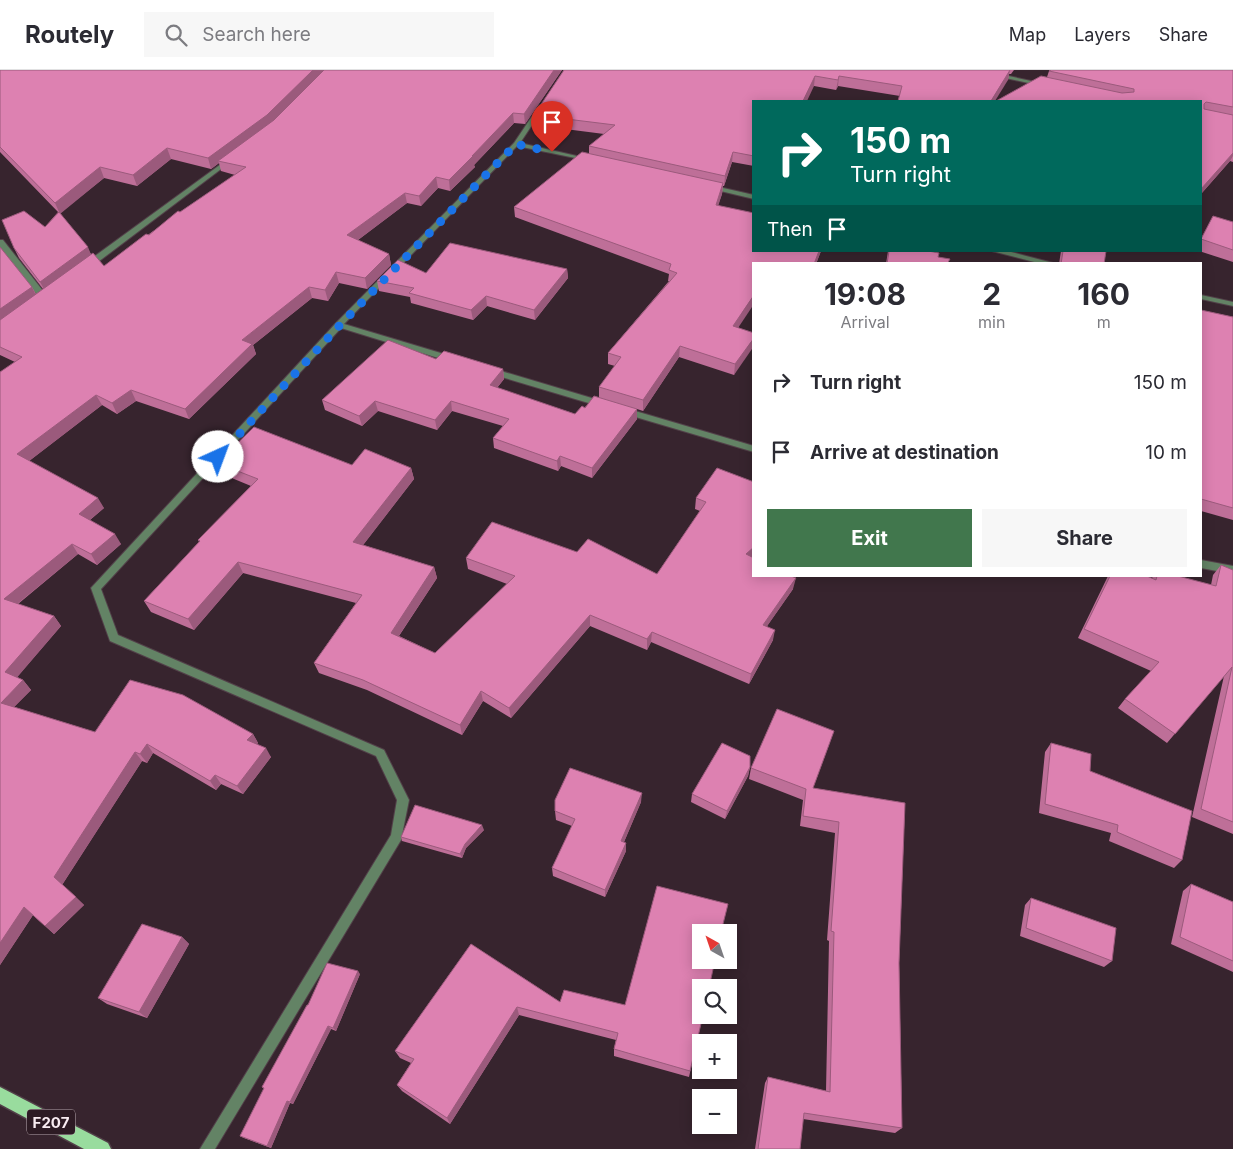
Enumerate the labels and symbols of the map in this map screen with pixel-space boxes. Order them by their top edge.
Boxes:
pin [531,101,573,152]
position arrow [191,430,243,482]
north arrow [692,924,738,969]
road number: F207 [27,1110,75,1134]

